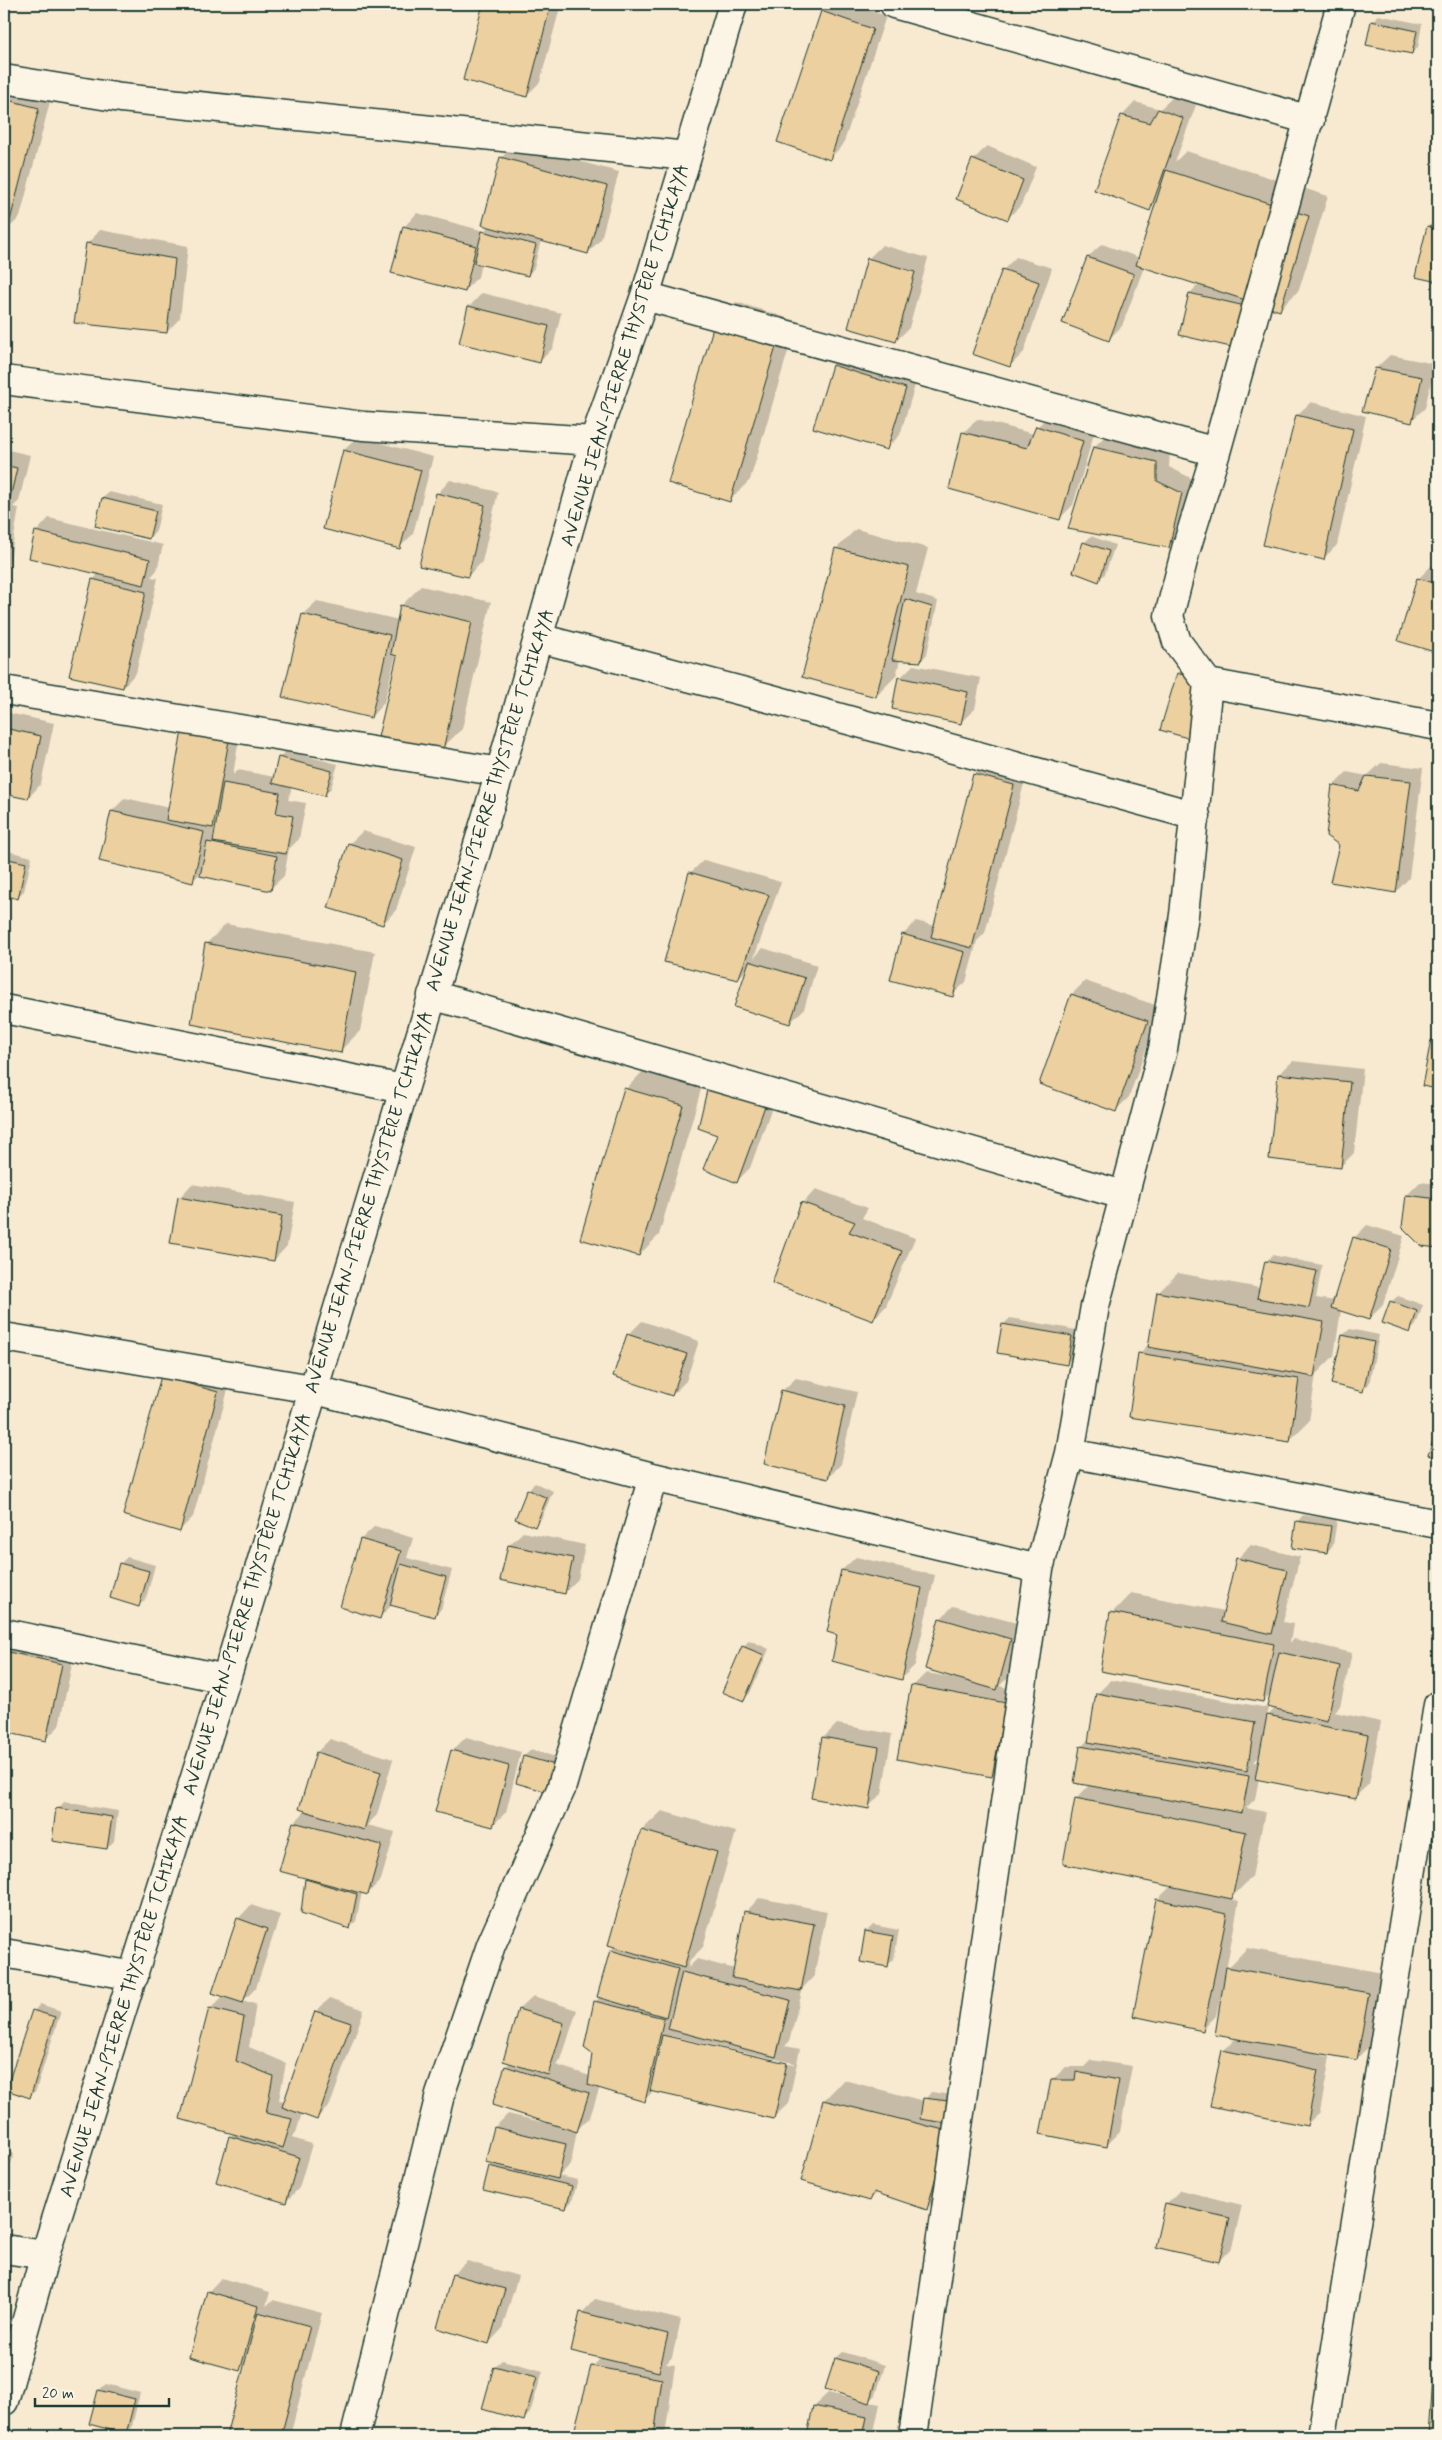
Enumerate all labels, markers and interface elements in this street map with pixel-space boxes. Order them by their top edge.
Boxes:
street label: AVENUE JEAN-PIERRE THYSTÈRE TCHIKAYA [555,161,695,549]
street label: AVENUE JEAN-PIERRE THYSTÈRE TCHIKAYA [420,606,560,994]
street label: AVENUE JEAN-PIERRE THYSTÈRE TCHIKAYA [299,1008,439,1396]
street label: AVENUE JEAN-PIERRE THYSTÈRE TCHIKAYA [177,1410,317,1798]
street label: AVENUE JEAN-PIERRE THYSTÈRE TCHIKAYA [54,1812,194,2200]
scale bar [35,2375,169,2407]
text: 20 m [42,2384,74,2404]

